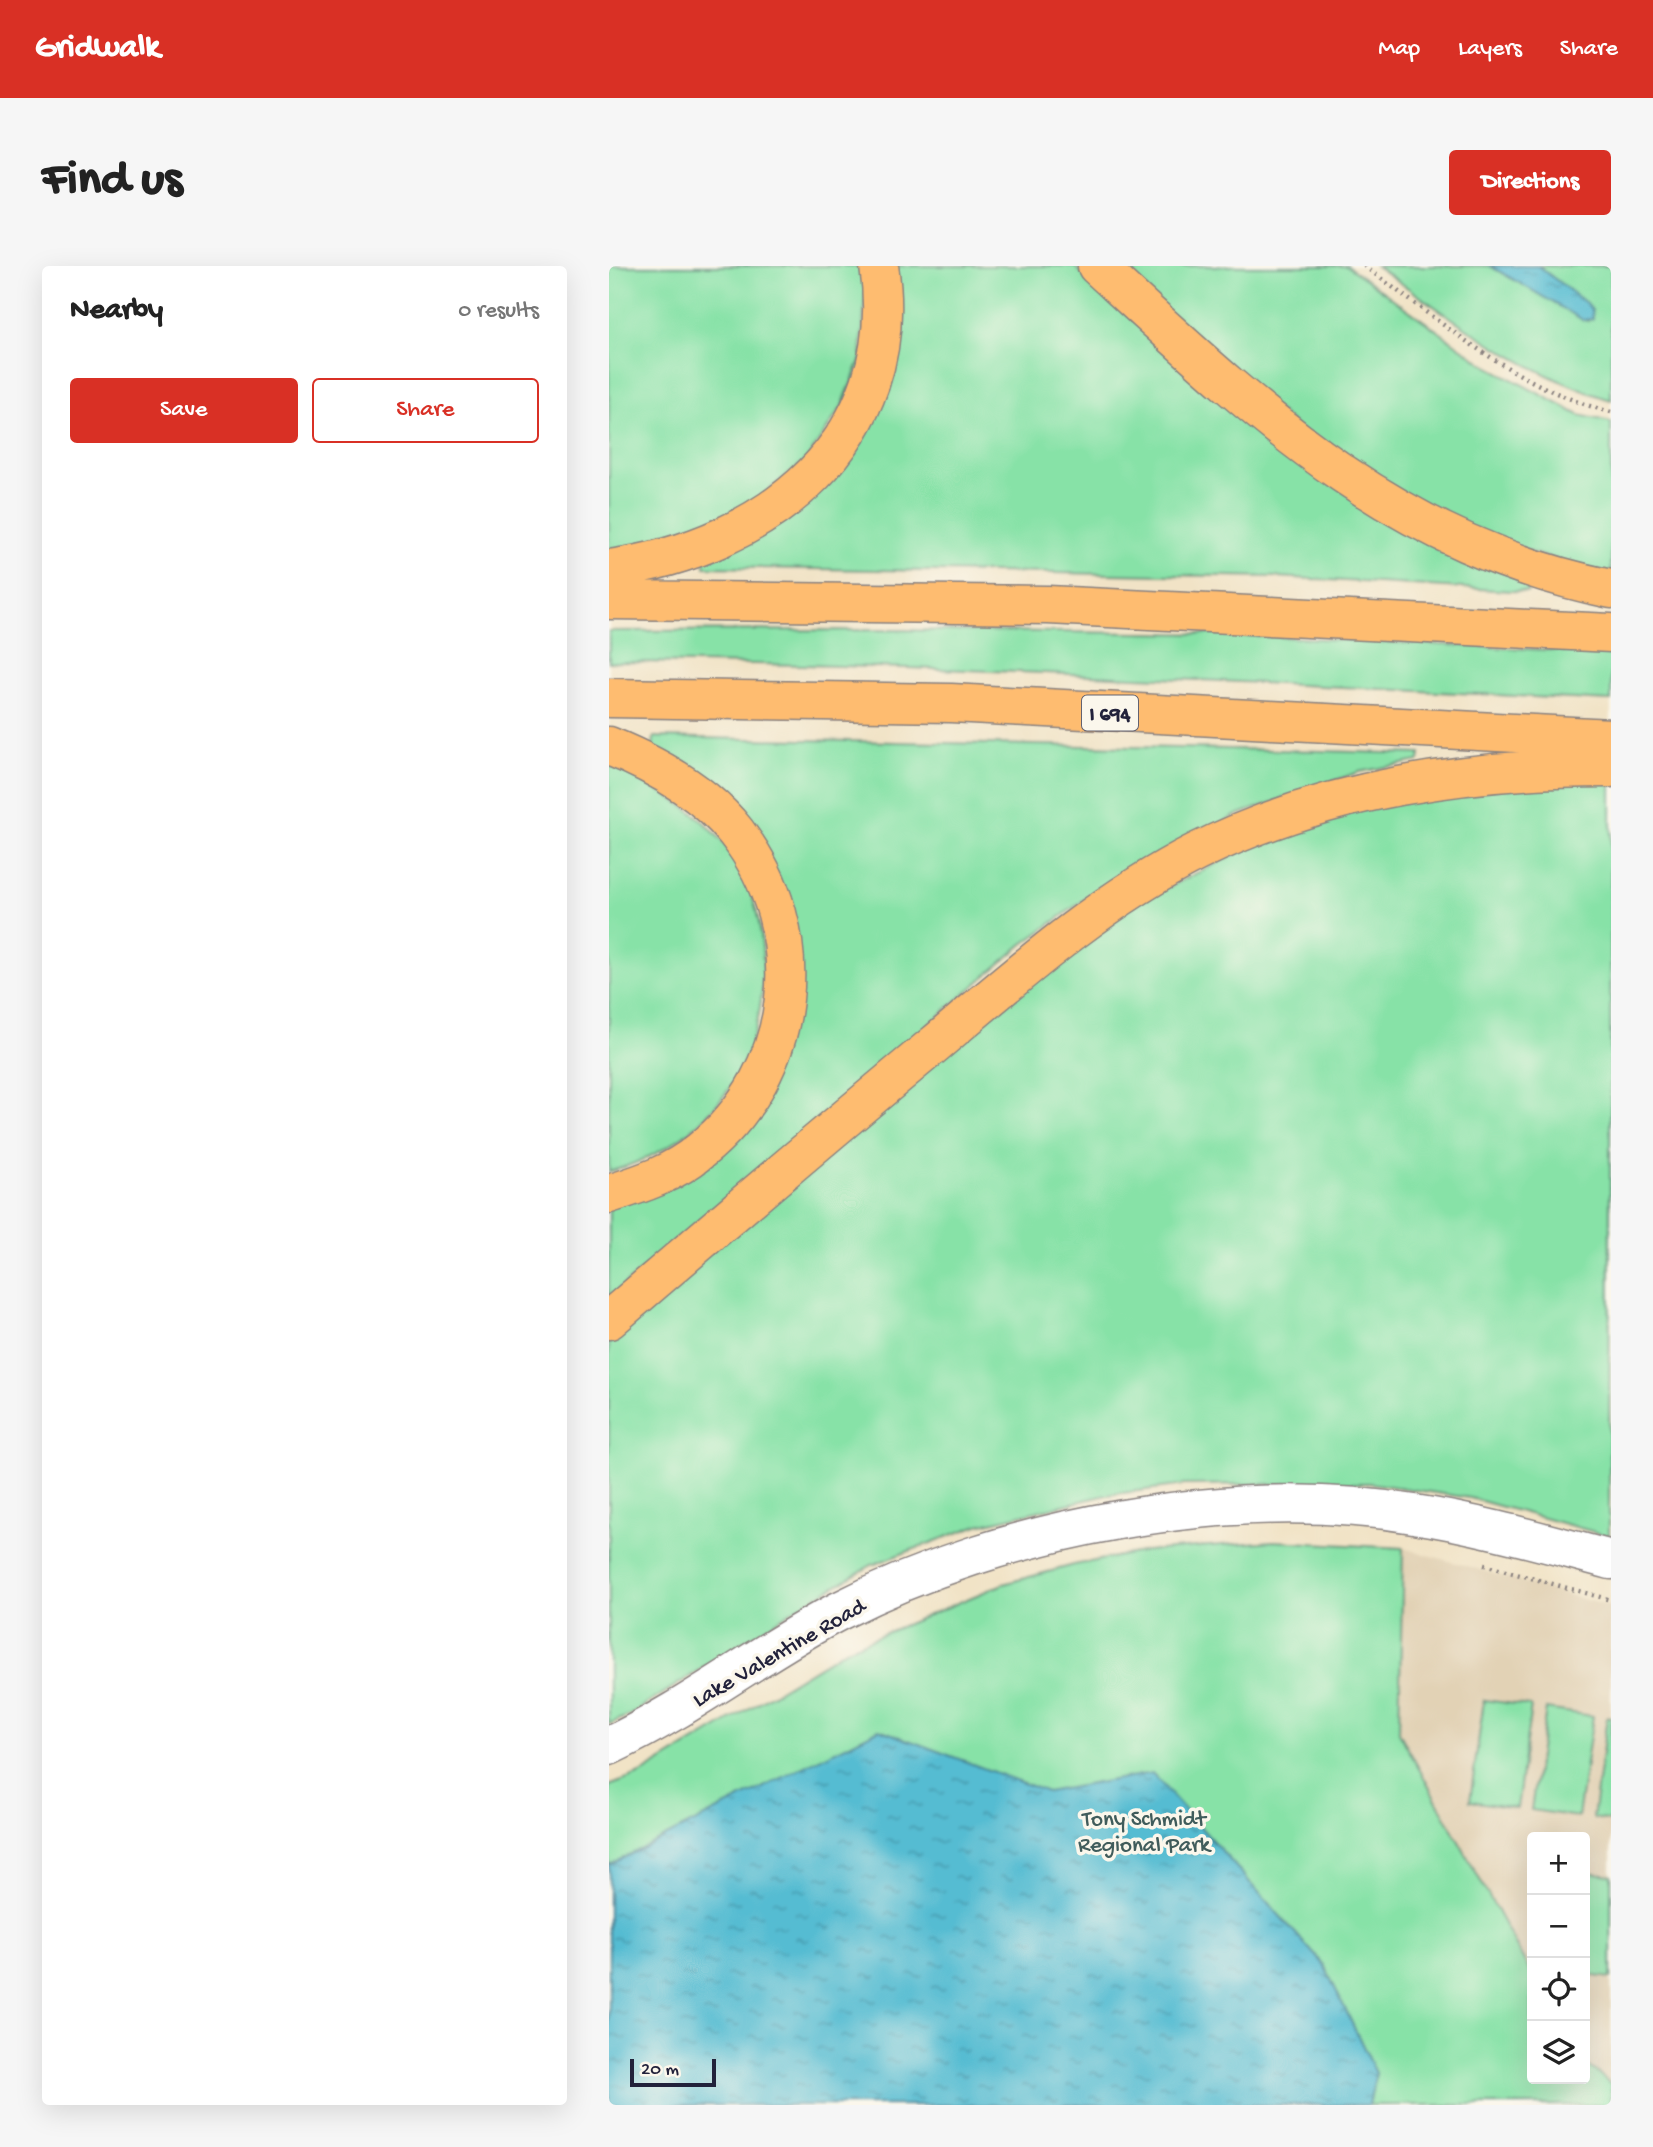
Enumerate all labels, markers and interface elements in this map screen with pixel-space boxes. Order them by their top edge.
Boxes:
text: Gridwalk [35,30,160,68]
text: Map [1378,35,1420,64]
text: Layers [1458,35,1522,64]
text: Share [1560,35,1618,64]
button: Directions [1449,150,1611,215]
text: Find us [42,153,182,211]
text: Nearby [70,294,163,329]
text: 0 results [458,298,539,325]
button: Save [70,378,298,443]
button: Share [312,378,539,443]
road number: I 694 [1082,696,1138,730]
street label: Lake Valentine Road [689,1593,872,1714]
park label: Tony Schmidt Regional Park [1078,1807,1213,1860]
map controls [1527,1832,1590,2084]
button: + [1527,1832,1590,1895]
button: − [1527,1895,1590,1958]
button: locate [1527,1958,1590,2021]
button: layers [1527,2021,1590,2084]
scale bar [630,2056,716,2088]
text: 20 m [641,2059,679,2082]

